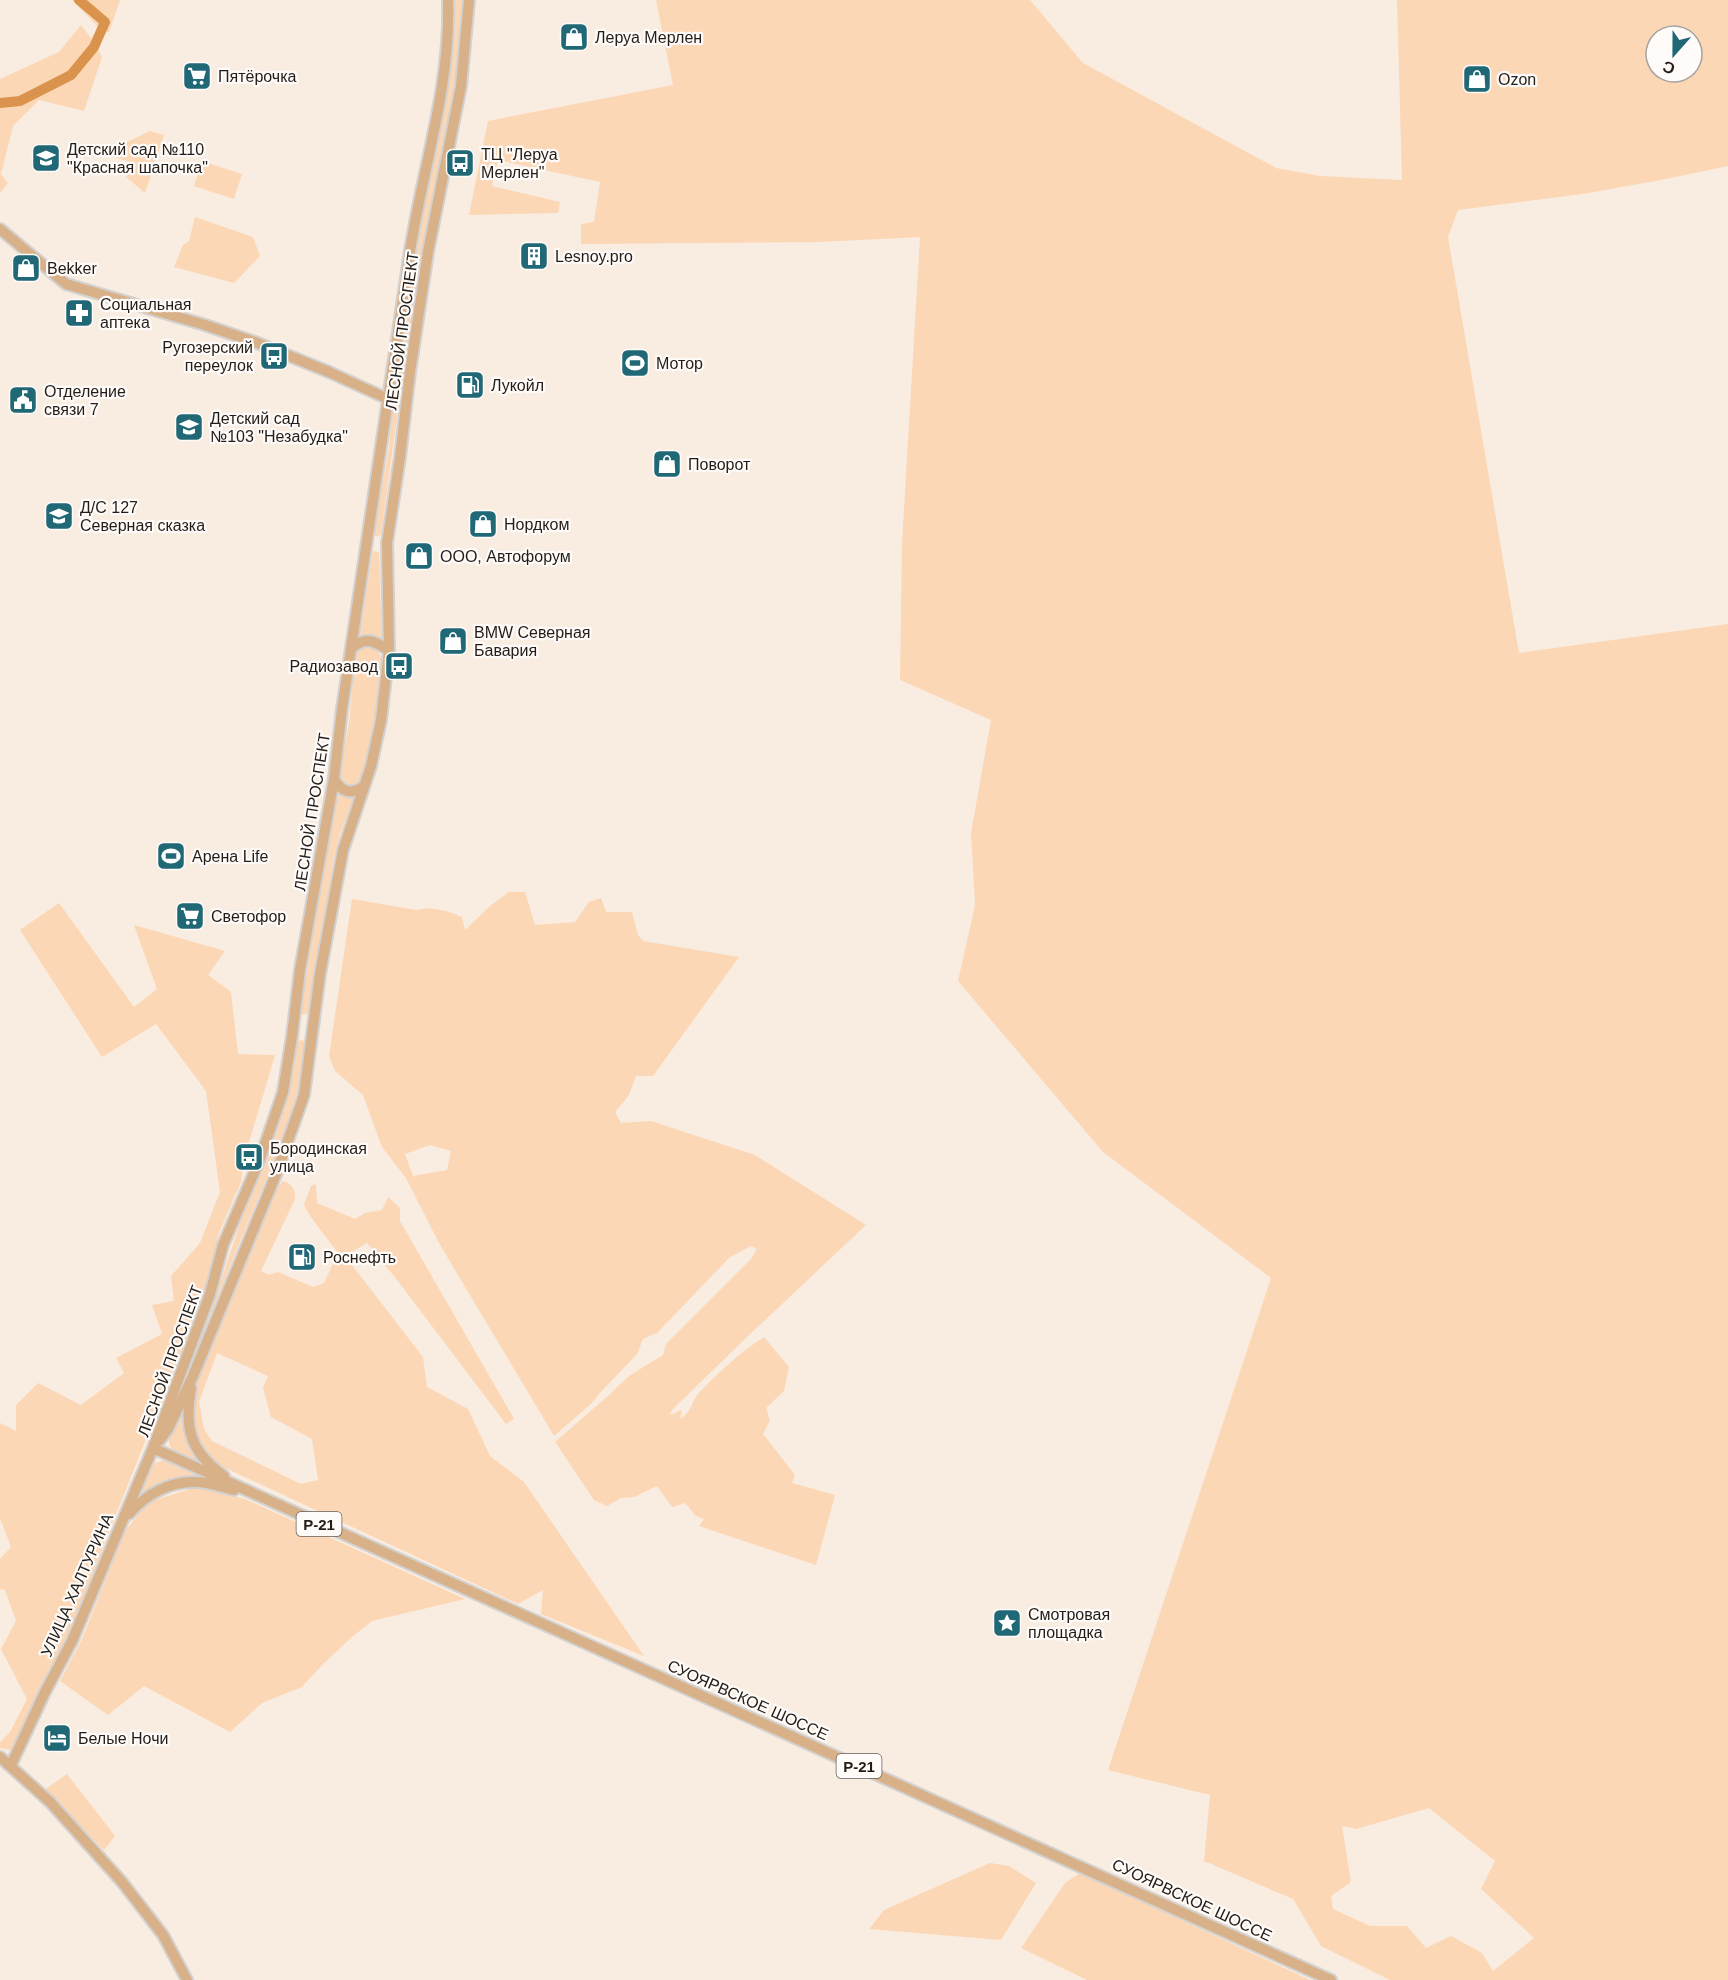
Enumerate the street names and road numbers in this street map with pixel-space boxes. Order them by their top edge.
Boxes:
street label: ЛЕСНОЙ ПРОСПЕКТ [381,250,422,411]
street label: ЛЕСНОЙ ПРОСПЕКТ [290,731,333,892]
street label: ЛЕСНОЙ ПРОСПЕКТ [134,1282,205,1439]
street label: УЛИЦА ХАЛТУРИНА [38,1510,116,1659]
road number: Р-21 [296,1512,342,1536]
street label: СУОЯРВСКОЕ ШОССЕ [665,1657,831,1743]
road number: Р-21 [836,1754,882,1778]
street label: СУОЯРВСКОЕ ШОССЕ [1109,1855,1275,1945]

